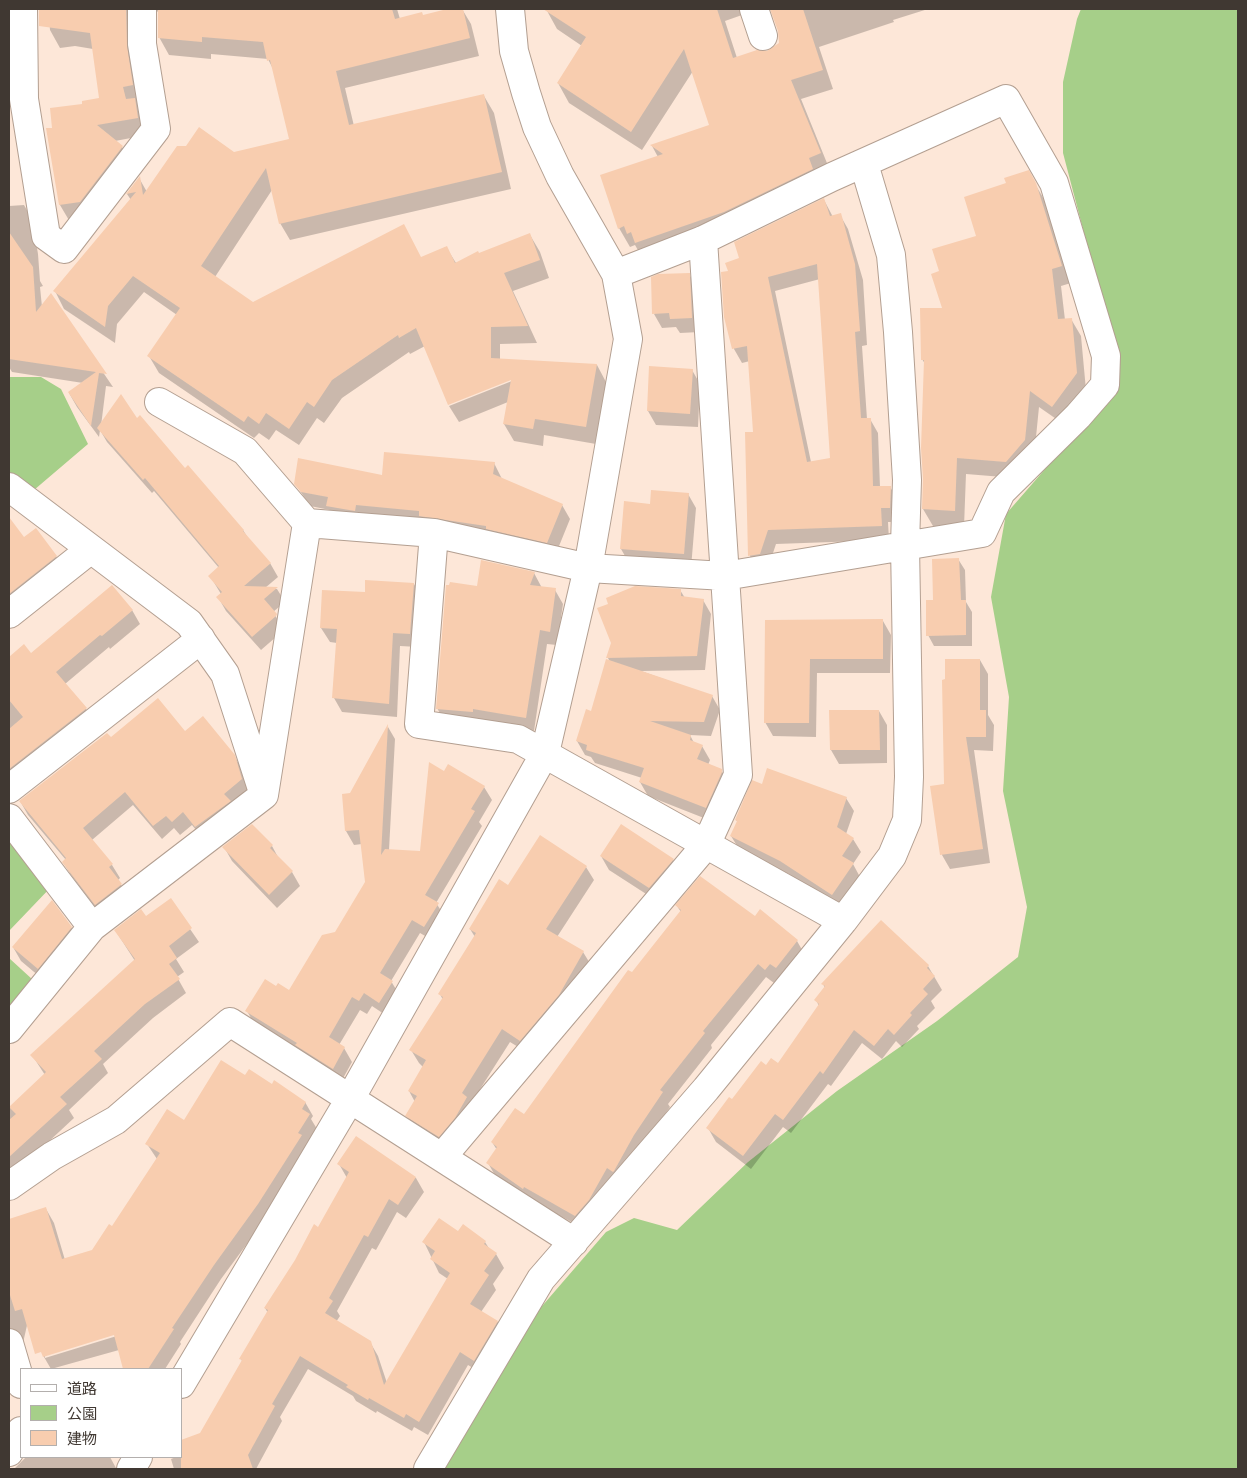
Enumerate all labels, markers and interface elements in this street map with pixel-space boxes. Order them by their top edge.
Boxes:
legend [20,1368,182,1458]
text: 道路 [67,1378,97,1399]
text: 公園 [67,1403,97,1424]
text: 建物 [67,1428,97,1449]

